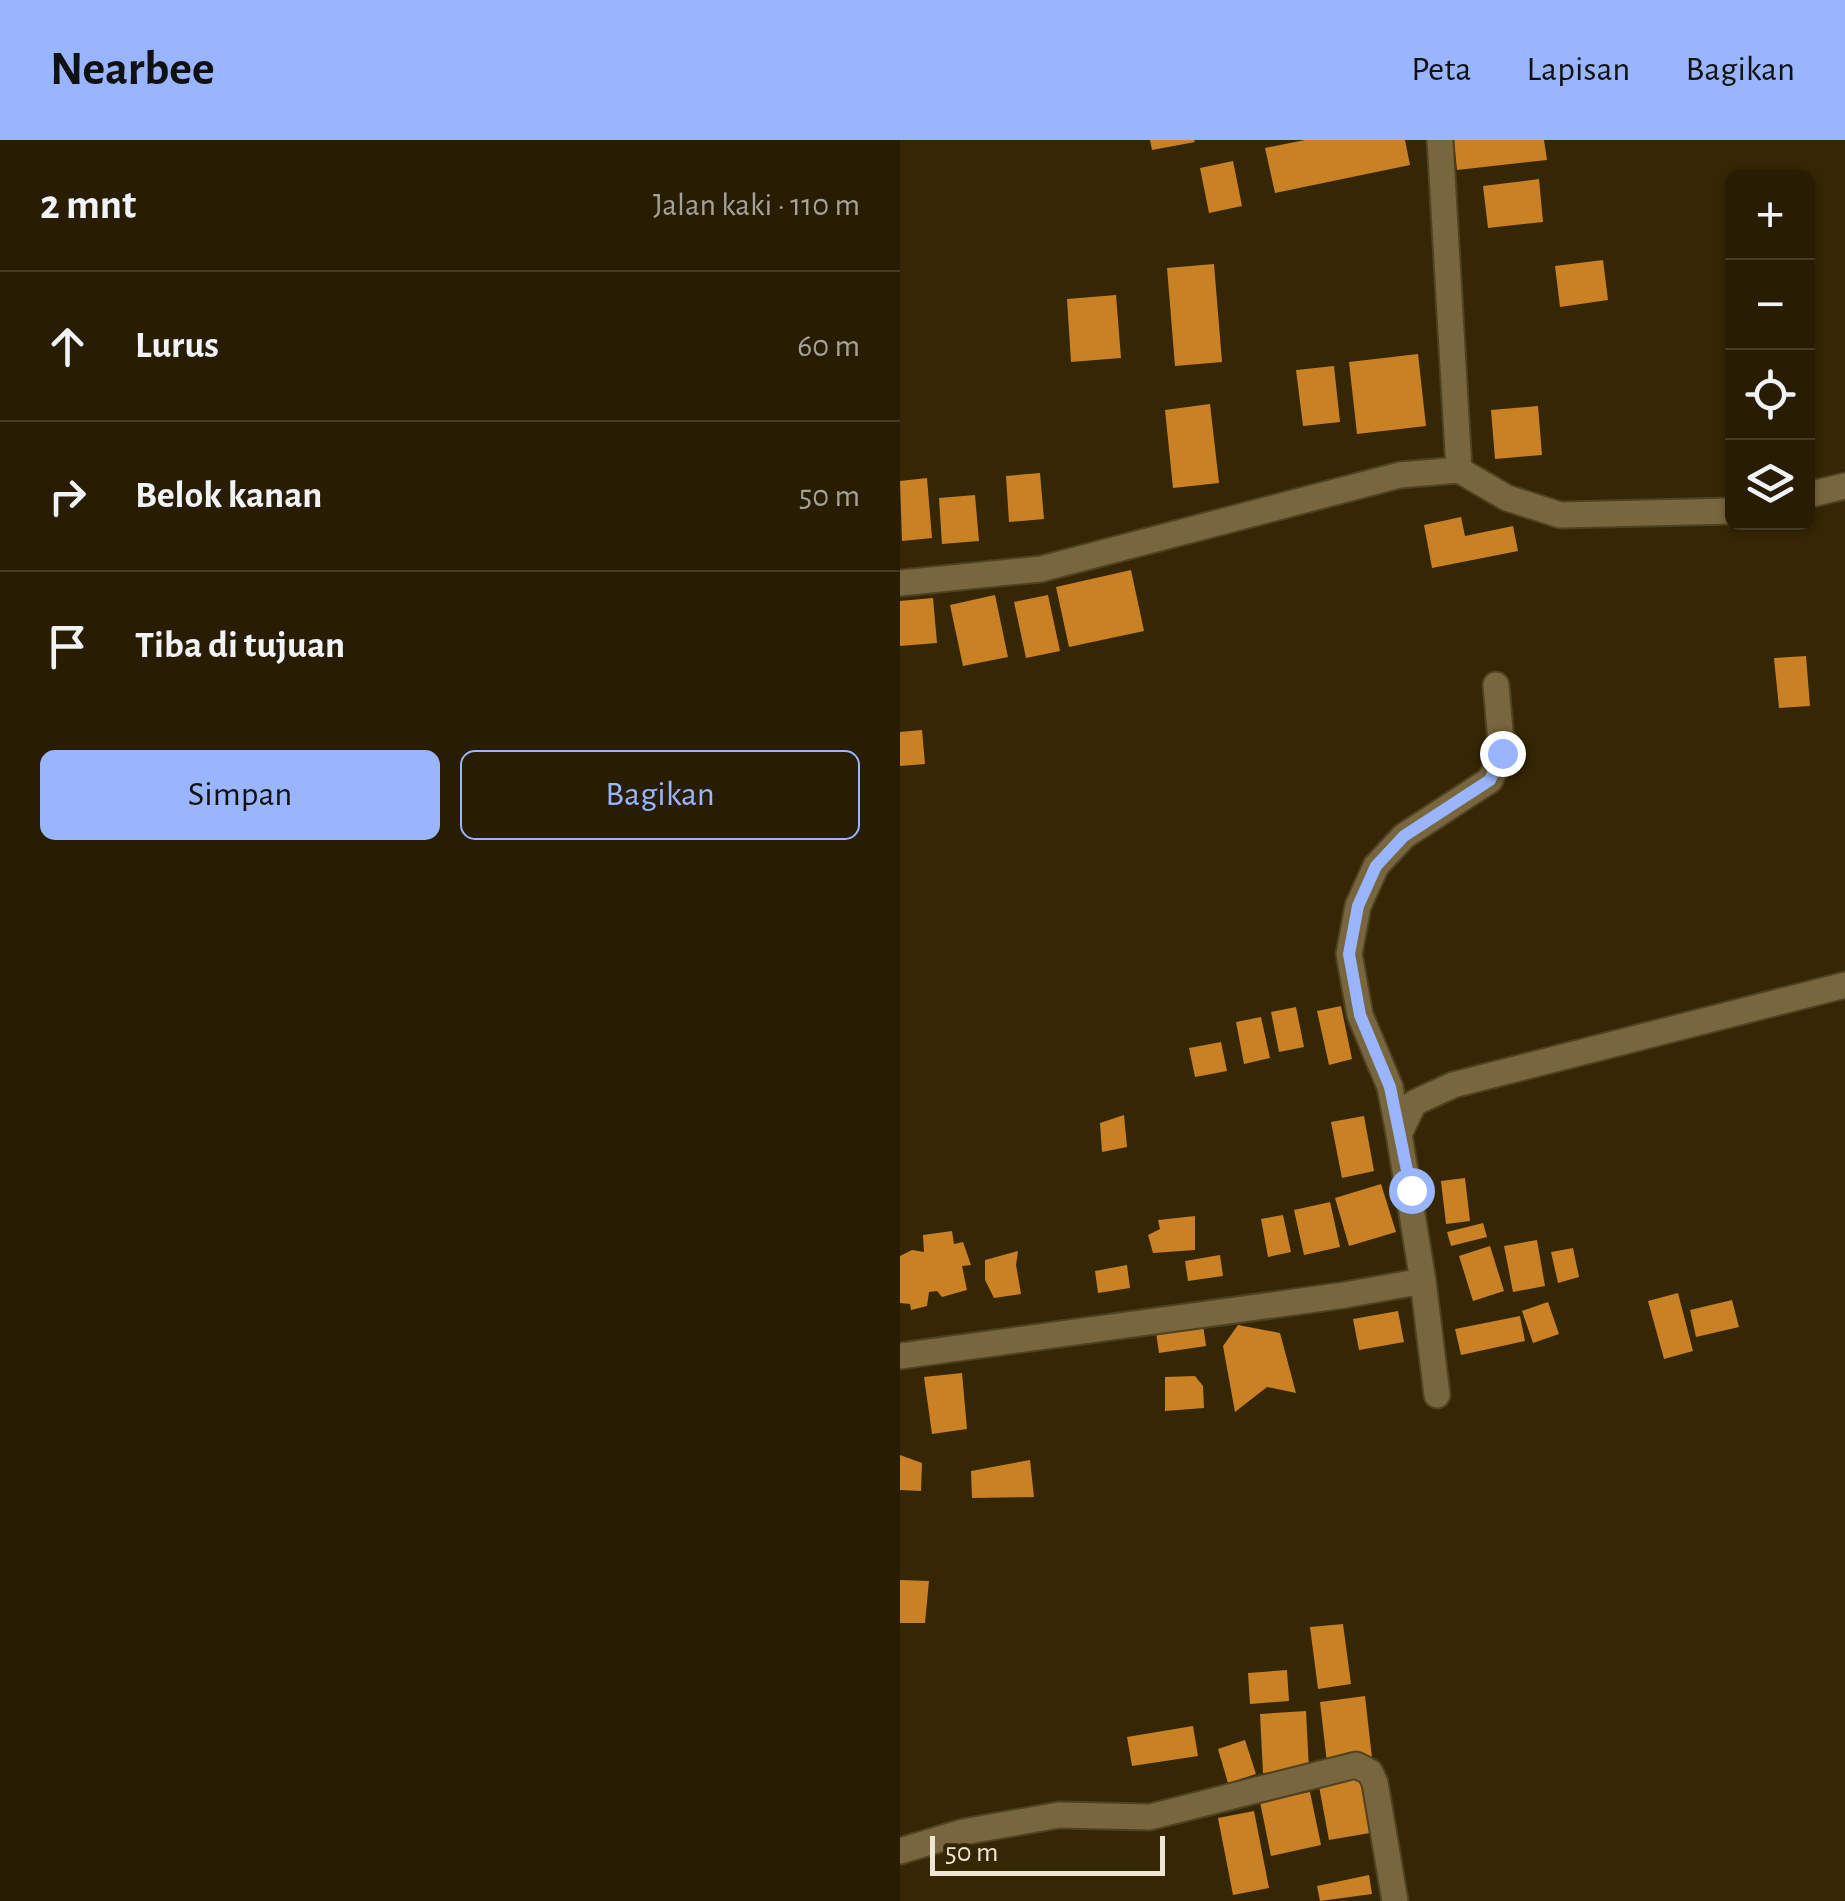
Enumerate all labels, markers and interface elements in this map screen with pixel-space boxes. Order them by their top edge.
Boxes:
text: Nearbee [50,46,215,94]
text: Peta [1411,52,1472,87]
text: Lapisan [1527,52,1630,87]
text: Bagikan [1685,52,1795,87]
map controls [1725,170,1815,530]
button: + [1725,170,1815,260]
text: 2 mnt [40,184,136,226]
text: Jalan kaki · 110 m [653,189,860,221]
button: − [1725,260,1815,350]
icon: ahead [40,319,95,374]
text: Lurus [135,327,219,365]
text: 60 m [797,330,860,362]
button: locate [1725,350,1815,440]
button: layers [1725,440,1815,530]
icon: right [40,469,95,524]
text: Belok kanan [135,477,322,515]
text: 50 m [799,480,860,512]
icon: arrive [40,619,95,674]
text: Tiba di tujuan [135,627,345,665]
route end [1480,731,1526,777]
button: Simpan [40,750,440,840]
button: Bagikan [460,750,860,840]
route start [1389,1168,1435,1214]
scale bar [930,1831,1165,1876]
text: 50 m [945,1839,999,1867]

